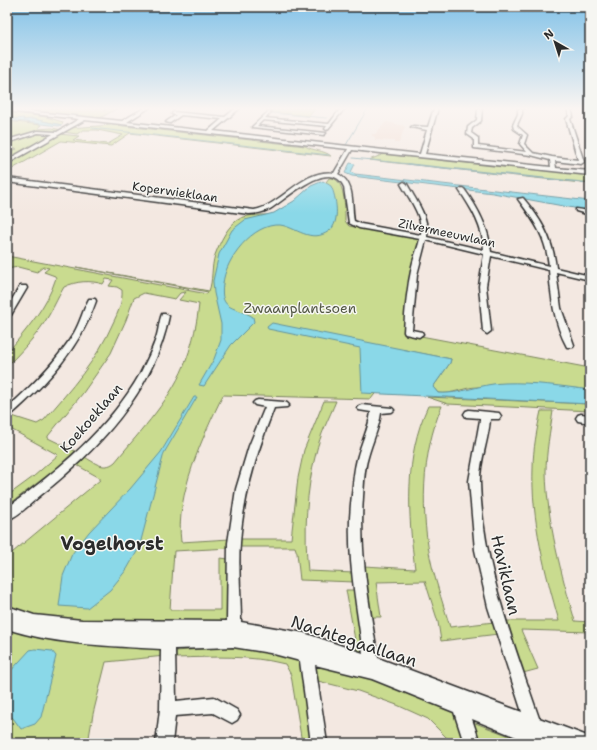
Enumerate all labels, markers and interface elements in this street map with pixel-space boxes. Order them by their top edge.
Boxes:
north arrow [535,22,575,62]
text: N [541,26,557,43]
street label: Koperwieklaan [131,178,219,206]
street label: Zilvermeeuwlaan [397,215,497,251]
park label: Zwaanplantsoen [244,299,357,317]
street label: Koekoeklaan [56,379,126,456]
district label: Vogelhorst [61,532,164,556]
street label: Haviklaan [486,533,526,617]
street label: Nachtegaallaan [288,610,420,672]

